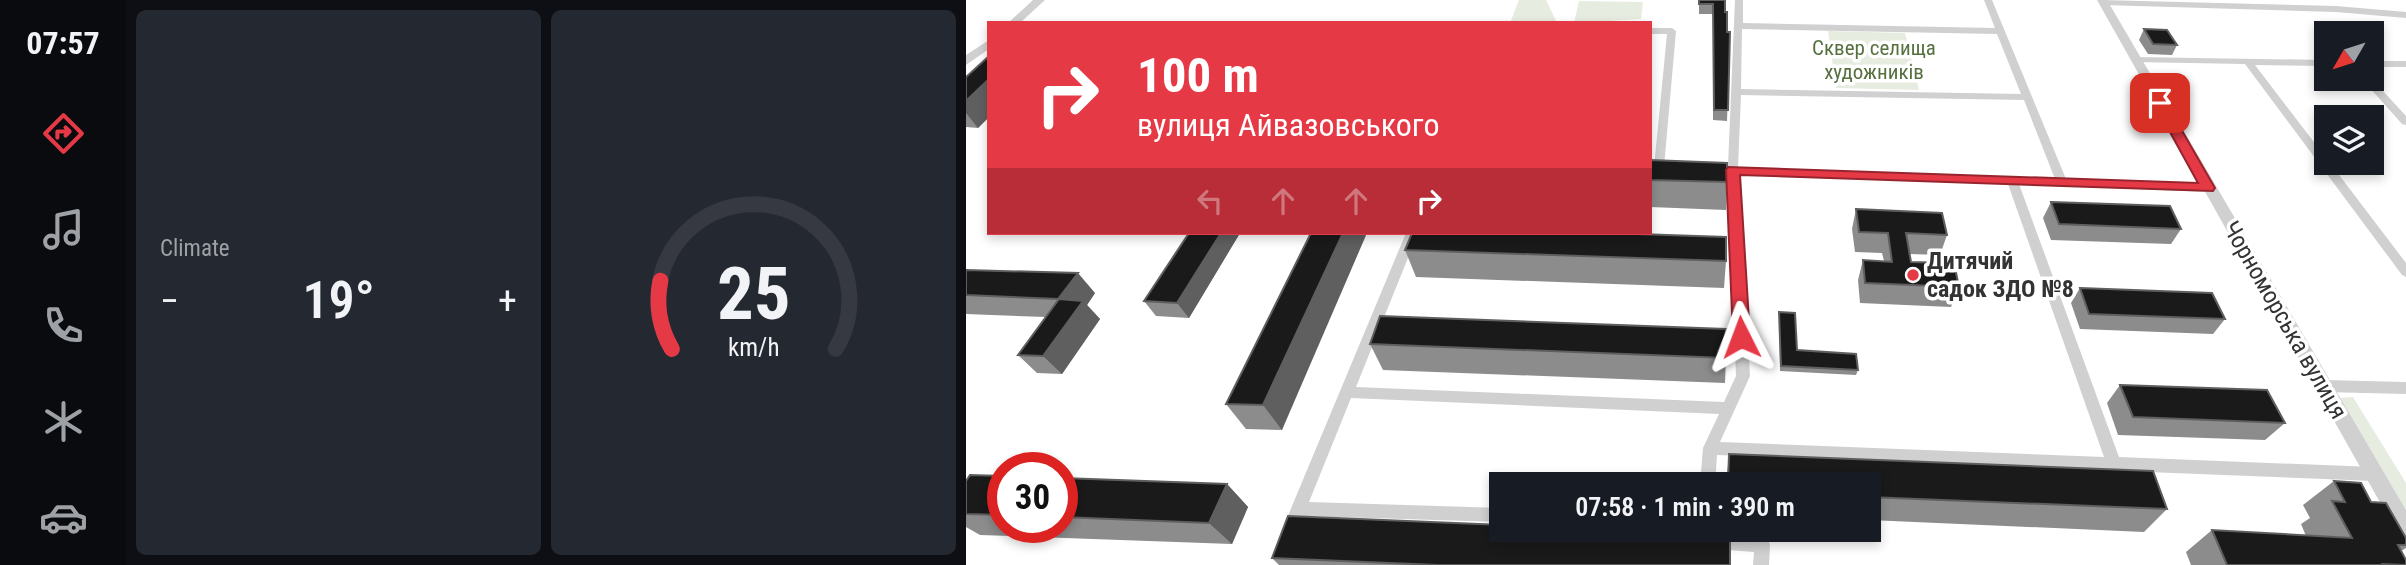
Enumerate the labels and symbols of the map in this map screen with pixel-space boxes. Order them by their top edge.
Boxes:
north arrow [2314,21,2384,91]
park label: Сквер селища художників [1812,36,1936,84]
pin [2130,73,2190,133]
street label: Чорноморська вулиця [2217,216,2353,424]
place label: Дитячий садок ЗДО №8 [1927,247,2074,303]
marker: Дитячий садок ЗДО №8 [1905,267,1921,283]
position arrow [1704,300,1778,374]
speed limit sign: 30 [987,452,1078,543]

